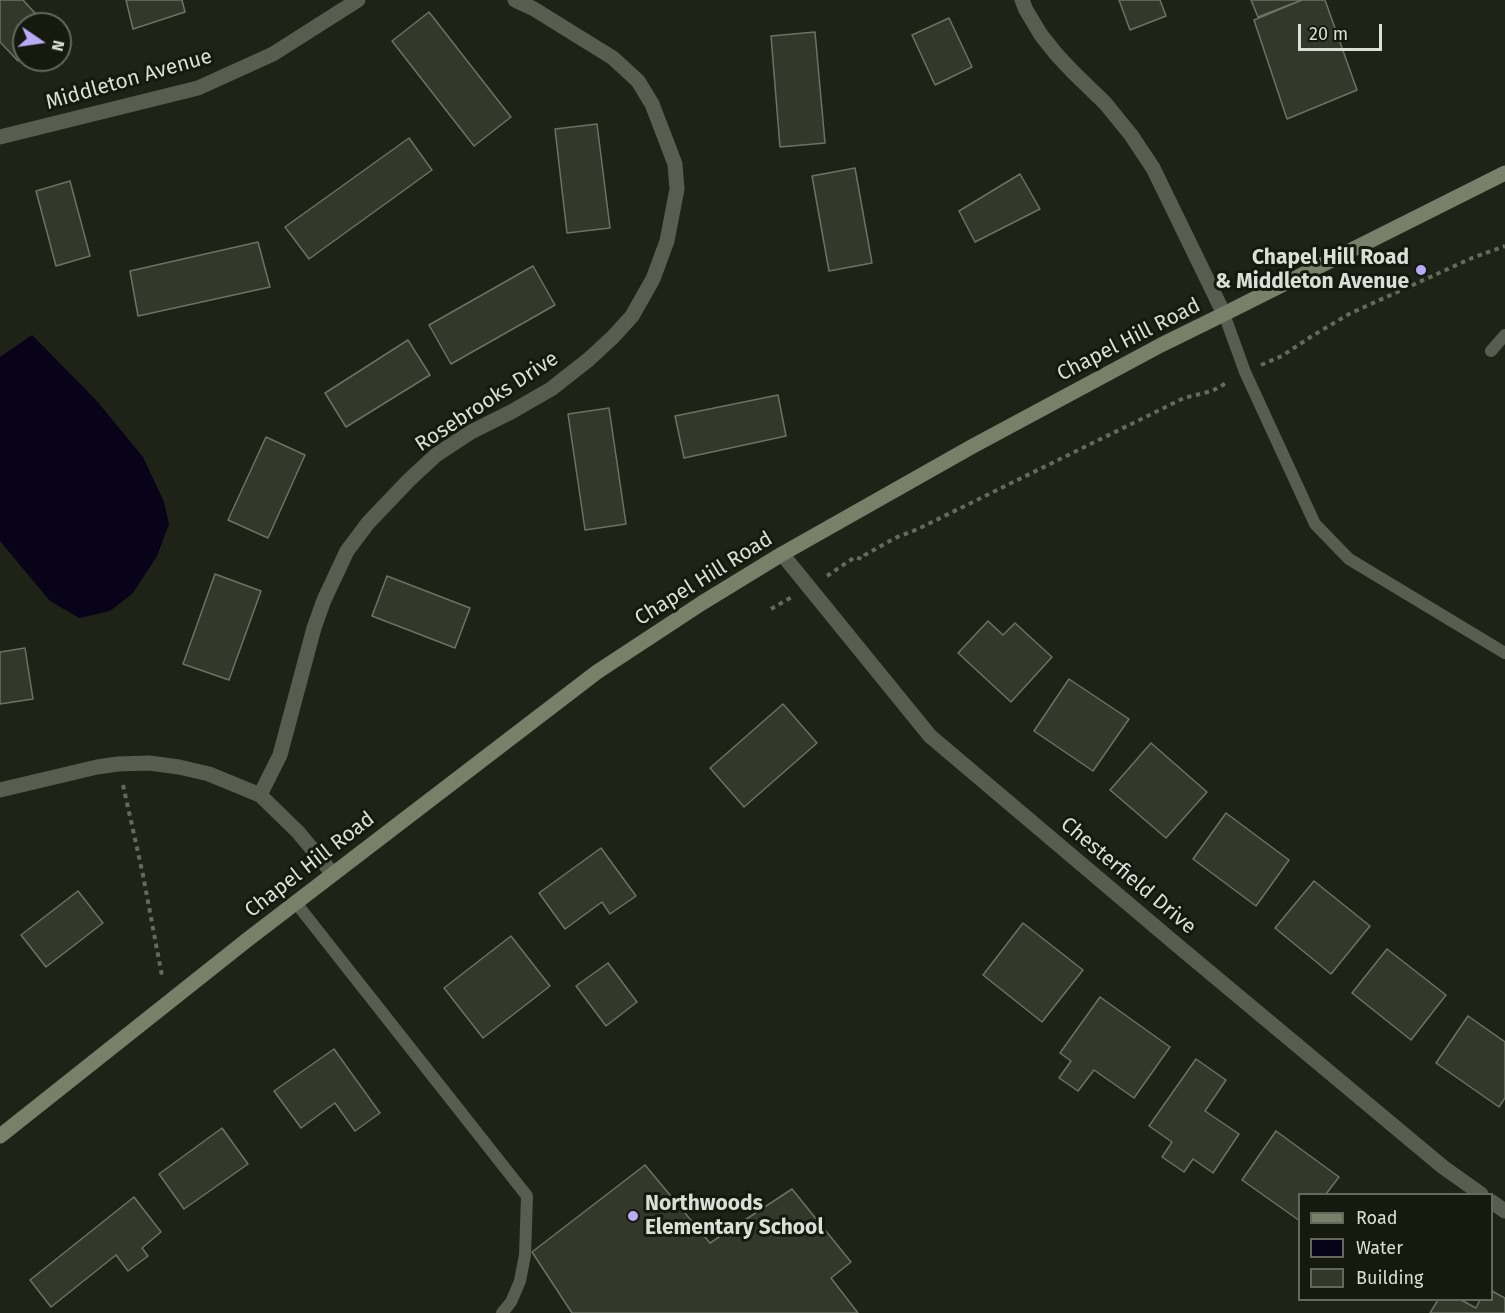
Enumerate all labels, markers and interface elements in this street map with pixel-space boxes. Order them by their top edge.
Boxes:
north arrow [12,12,72,72]
scale bar [1301,12,1385,50]
text: 20 m [1309,23,1348,45]
text: N [48,38,69,53]
street label: Middleton Avenue [43,44,215,116]
place label: Chapel Hill Road & Middleton Avenue [1215,245,1409,295]
marker: Chapel Hill Road & Middleton Avenue [1414,263,1428,277]
street label: Chapel Hill Road [1053,293,1205,387]
street label: Rosebrooks Drive [411,346,563,458]
street label: Chapel Hill Road [631,527,777,631]
street label: Chapel Hill Road [240,807,380,923]
street label: Chesterfield Drive [1055,812,1201,940]
place label: Northwoods Elementary School [645,1191,824,1241]
legend [1298,1193,1493,1301]
text: Road [1356,1207,1398,1229]
marker: Northwoods Elementary School [626,1209,640,1223]
text: Water [1356,1237,1403,1259]
text: Building [1356,1267,1423,1289]

